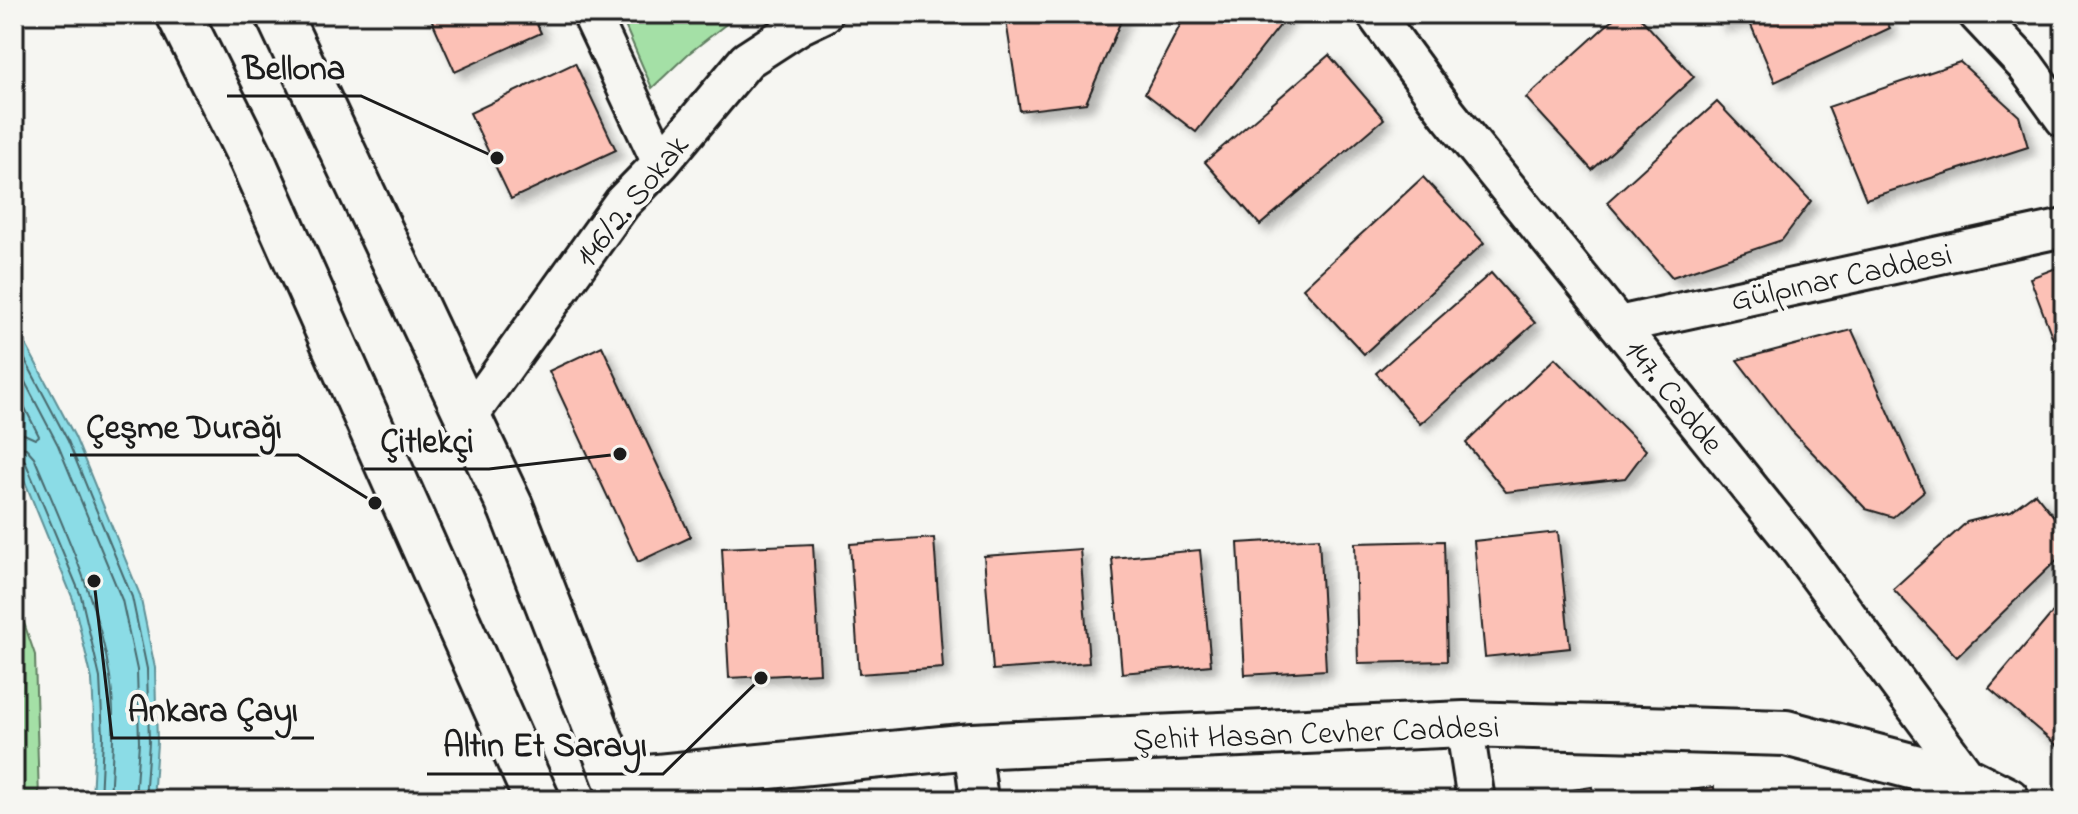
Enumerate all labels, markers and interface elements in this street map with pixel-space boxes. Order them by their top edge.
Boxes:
callout: Bellona [227,38,361,96]
text: Bellona [241,46,345,96]
street label: 146/2. Sokak [565,125,703,279]
street label: Gülpınar Caddesi [1727,233,1957,326]
street label: 147. Cadde [1611,330,1734,466]
callout: Çeşme Durağı [70,397,298,455]
text: Çeşme Durağı [86,405,282,455]
callout: Çitlekçi [364,411,489,469]
text: Çitlekçi [380,419,474,469]
callout: Ankara Çayı [112,680,314,738]
text: Ankara Çayı [128,688,298,739]
street label: Şehit Hasan Cevher Caddesi [1132,706,1500,765]
callout: Altın Et Sarayı [427,716,663,774]
text: Altın Et Sarayı [443,723,647,774]

